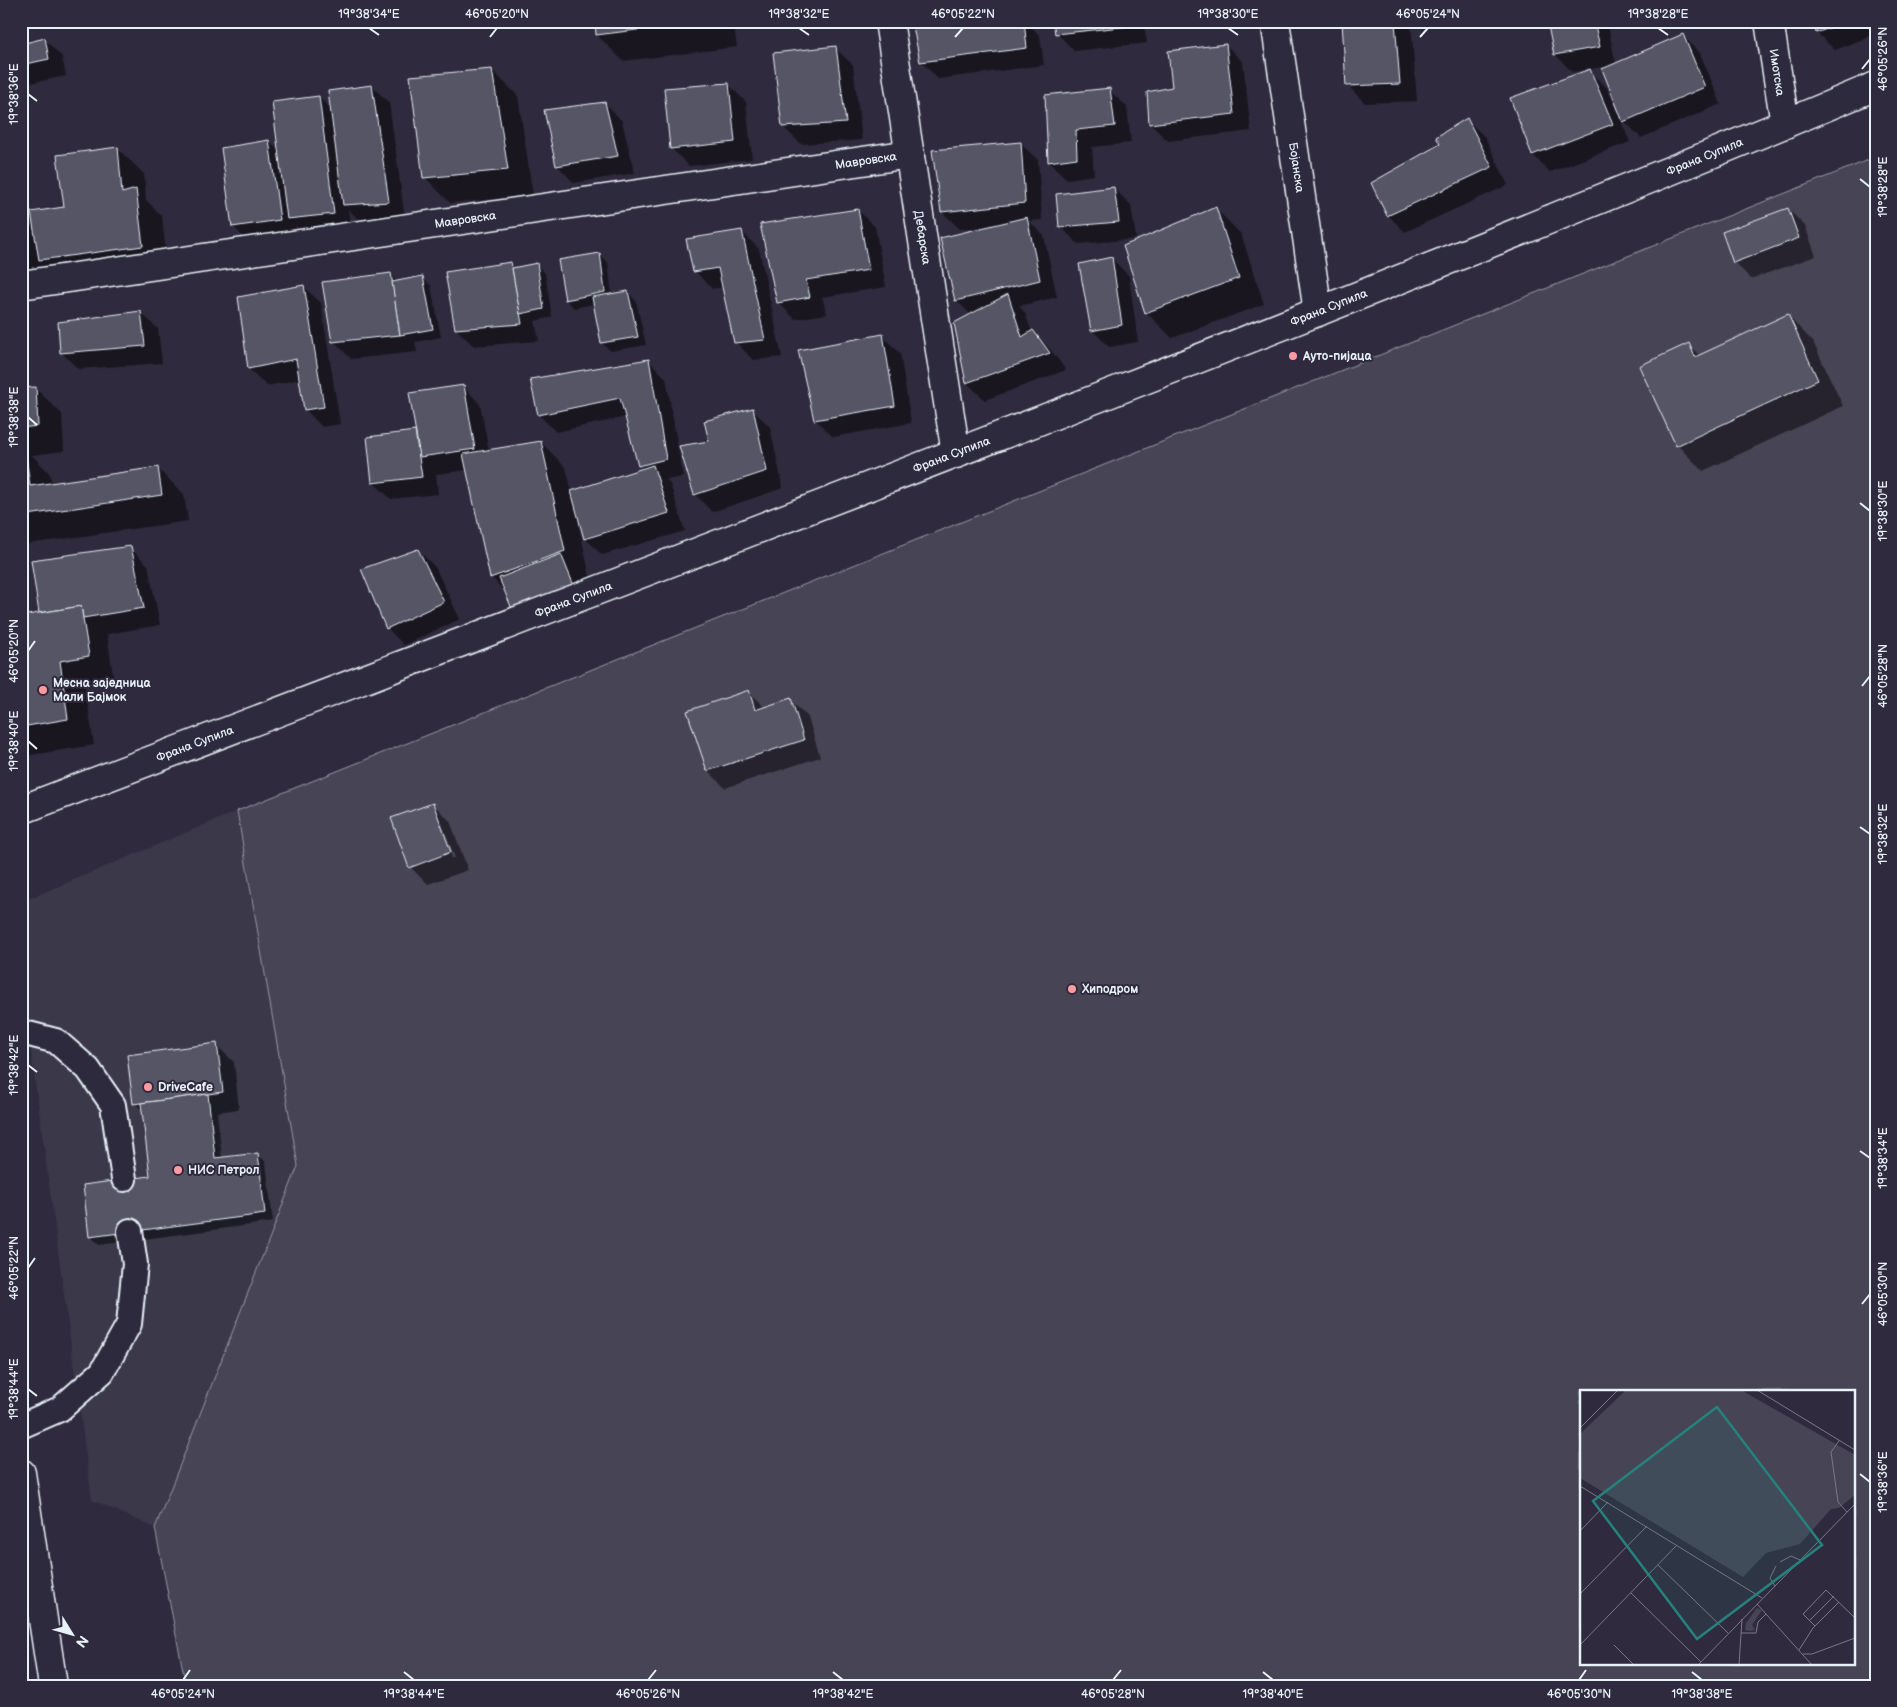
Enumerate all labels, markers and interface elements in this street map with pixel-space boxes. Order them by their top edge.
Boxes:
text: 19°38'34"E [338,7,400,22]
text: 46°05'20"N [465,7,529,22]
text: 19°38'32"E [768,7,830,22]
text: 46°05'22"N [931,7,995,22]
text: 19°38'30"E [1198,7,1259,22]
text: 46°05'24"N [1396,7,1460,22]
text: 19°38'28"E [1628,7,1688,22]
text: 46°05'26"N [1876,27,1891,91]
street label: Имотска [1765,48,1788,97]
text: 19°38'36"E [7,63,22,125]
street label: Франа Супила [1664,135,1745,179]
street label: Бојанска [1285,141,1307,194]
street label: Мавровска [834,149,898,173]
text: 19°38'28"E [1876,157,1891,217]
street label: Мавровска [434,208,497,232]
street label: Дебарска [910,209,934,266]
street label: Франа Супила [1288,286,1370,330]
place label: Ауто-пијаца [1302,349,1372,364]
marker: Ауто-пијаца [1287,350,1299,362]
text: 19°38'38"E [7,386,22,447]
street label: Франа Супила [911,433,992,477]
text: 19°38'30"E [1876,480,1891,542]
street label: Франа Супила [533,578,614,622]
text: 46°05'20"N [7,619,22,683]
text: 46°05'28"N [1876,644,1891,708]
place label: Месна заједница Мали Бајмок [53,676,151,705]
marker: Месна заједница Мали Бајмок [37,684,49,696]
text: 19°38'40"E [7,710,22,771]
street label: Франа Супила [154,723,236,766]
text: 19°38'32"E [1876,803,1891,865]
place label: Хиподром [1081,982,1138,997]
marker: Хиподром [1066,983,1078,995]
text: 19°38'42"E [7,1034,22,1095]
place label: DriveCafe [158,1080,213,1095]
marker: DriveCafe [142,1081,154,1093]
text: 19°38'34"E [1876,1127,1891,1189]
place label: НИС Петрол [188,1163,260,1178]
marker: НИС Петрол [172,1164,184,1176]
text: 46°05'22"N [7,1236,22,1300]
text: 46°05'30"N [1876,1262,1891,1326]
text: 19°38'44"E [7,1358,22,1420]
inset map [1580,1390,1854,1664]
text: 19°38'36"E [1876,1451,1891,1513]
north arrow [48,1610,98,1660]
text: N [72,1632,92,1651]
text: 46°05'24"N [151,1687,215,1702]
text: 19°38'44"E [383,1687,445,1702]
text: 46°05'26"N [616,1687,680,1702]
text: 19°38'42"E [813,1687,874,1702]
text: 46°05'28"N [1081,1687,1145,1702]
text: 19°38'40"E [1243,1687,1304,1702]
text: 46°05'30"N [1547,1687,1611,1702]
text: 19°38'38"E [1672,1687,1733,1702]

